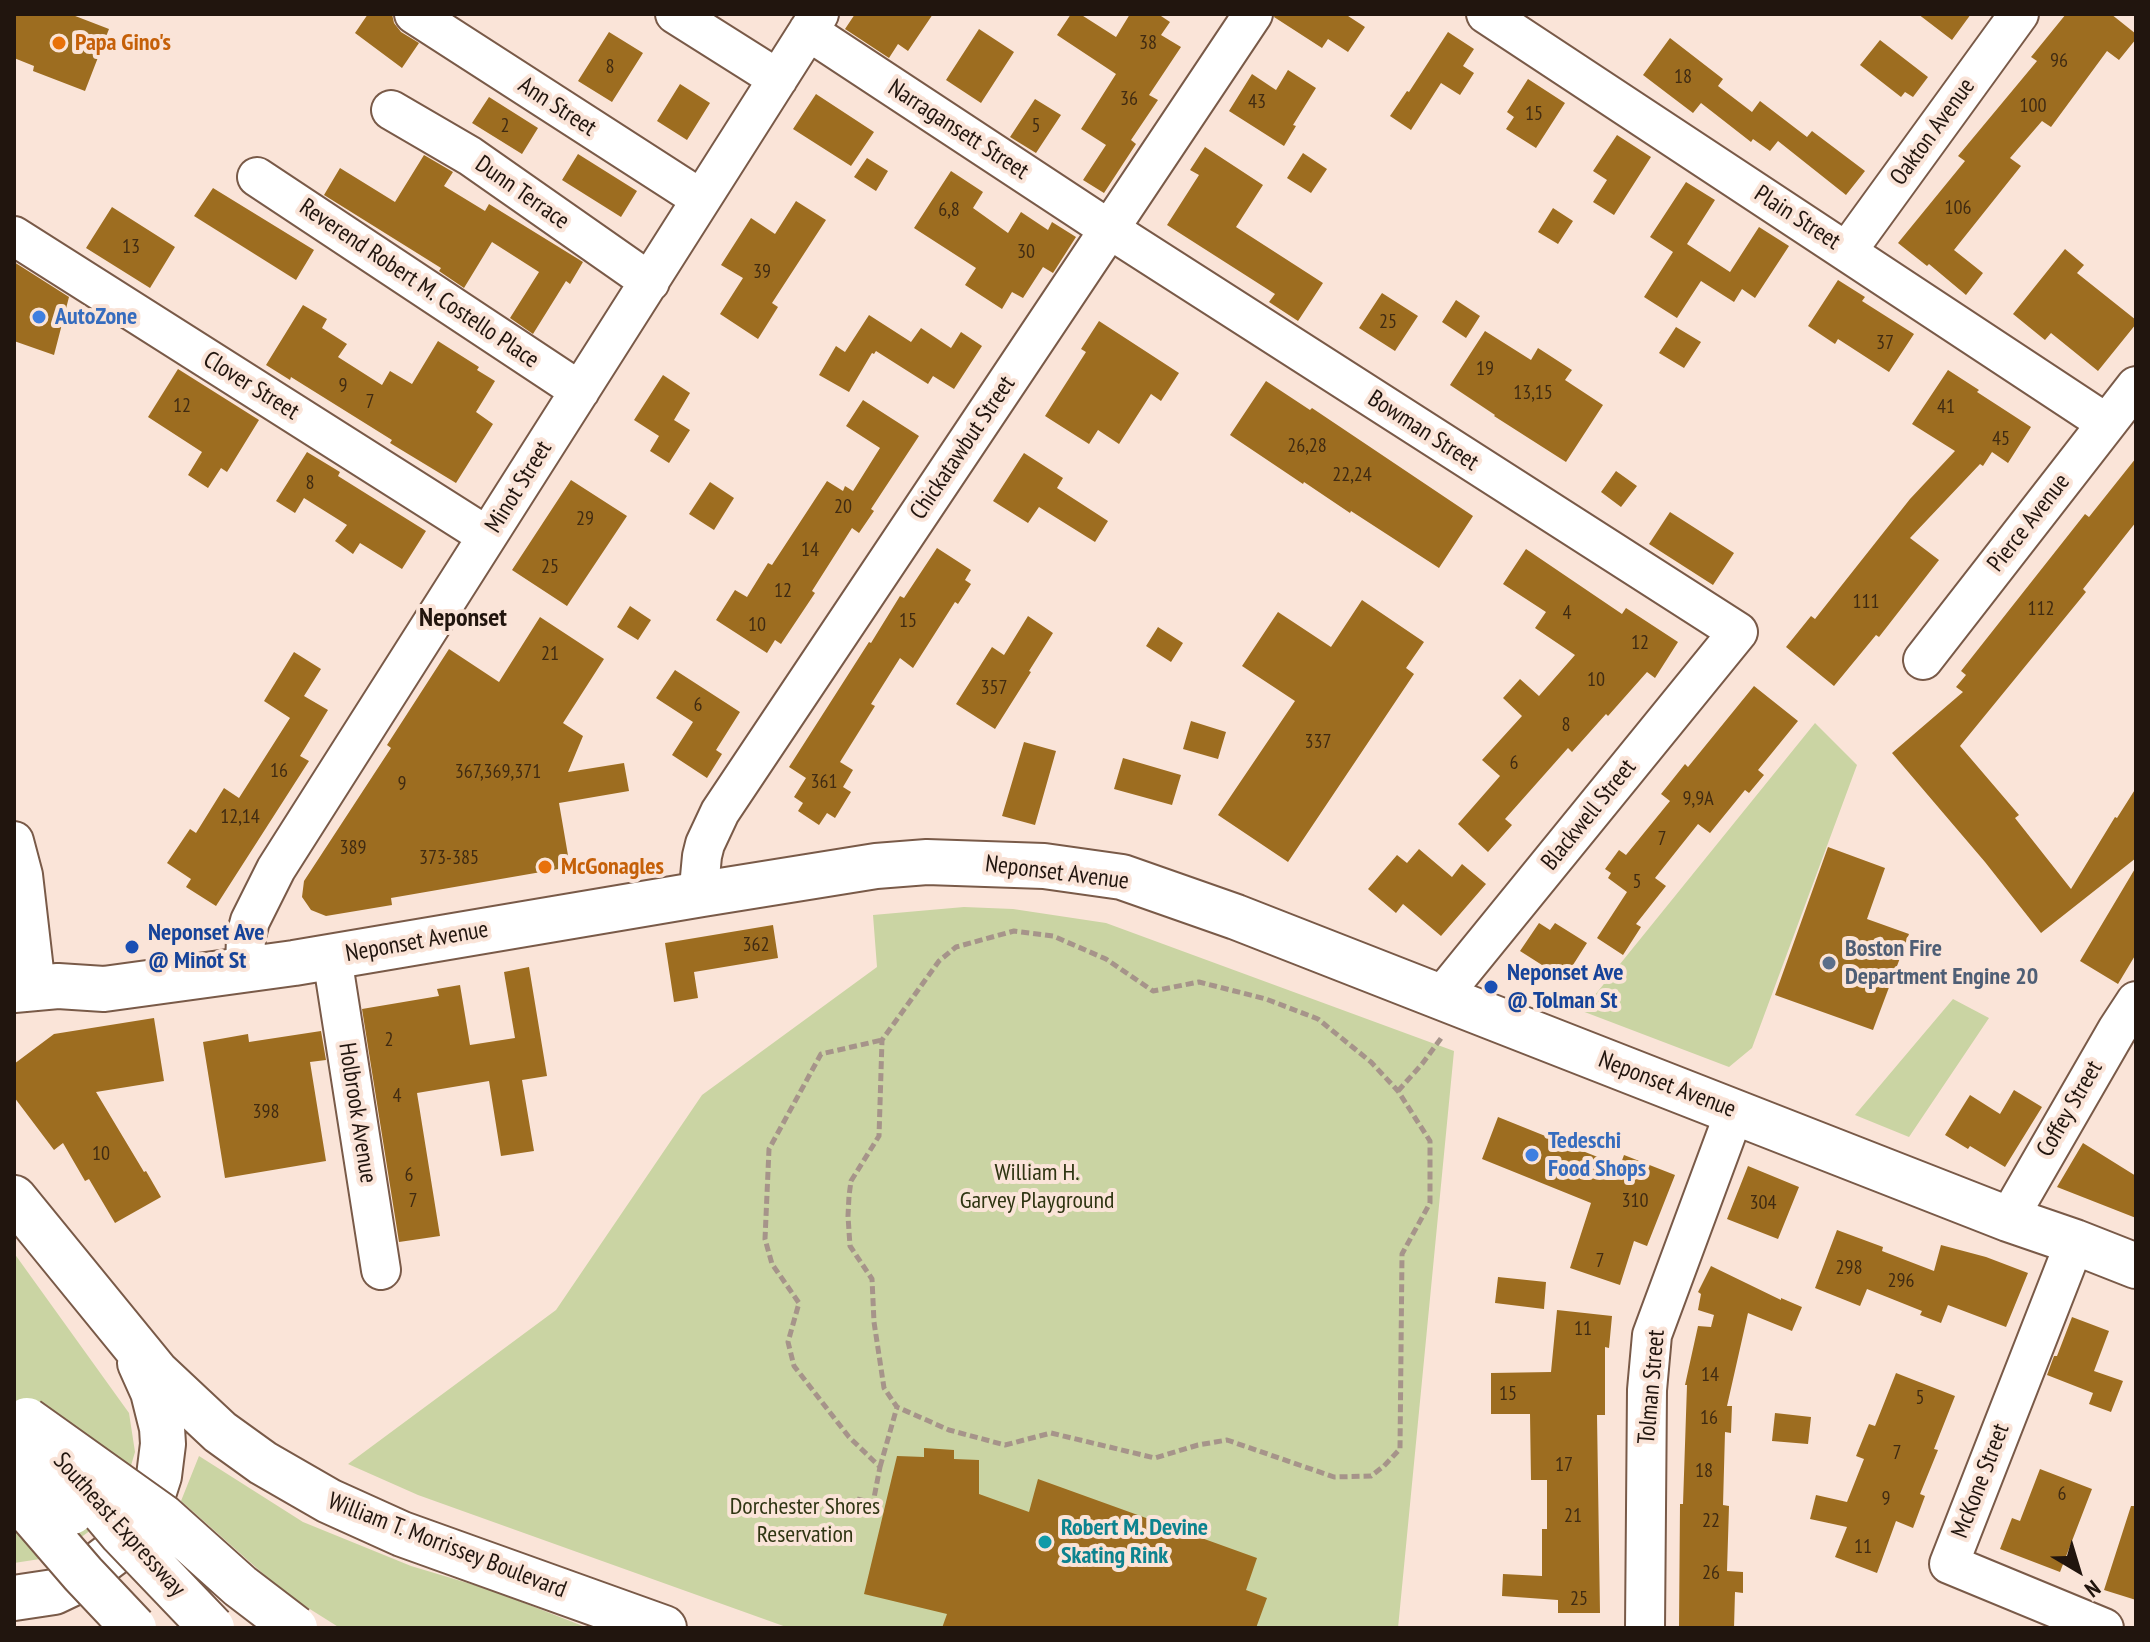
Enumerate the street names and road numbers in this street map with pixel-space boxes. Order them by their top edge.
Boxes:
street label: Ann Street [513,71,601,143]
street label: Oakton Avenue [1885,73,1981,191]
street label: Narragansett Street [882,74,1034,186]
street label: Dunn Terrace [469,150,575,236]
street label: Plain Street [1749,180,1845,256]
street label: Reverend Robert M. Costello Place [294,193,544,375]
street label: Clover Street [198,345,304,427]
street label: Chickatawbut Street [904,371,1022,525]
street label: Bowman Street [1362,385,1484,477]
street label: Minot Street [480,436,558,538]
street label: Pierce Avenue [1982,468,2076,578]
street label: Blackwell Street [1536,754,1642,876]
street label: Neponset Avenue [983,850,1131,896]
street label: Neponset Avenue [343,915,491,969]
street label: Holbrook Avenue [332,1041,382,1185]
street label: Neponset Avenue [1594,1046,1740,1124]
street label: Coffey Street [2031,1056,2109,1162]
street label: Tolman Street [1633,1329,1671,1445]
street label: McKone Street [1946,1420,2016,1542]
street label: Southeast Expressway [47,1447,191,1603]
street label: William T. Morrissey Boulevard [324,1487,570,1605]

